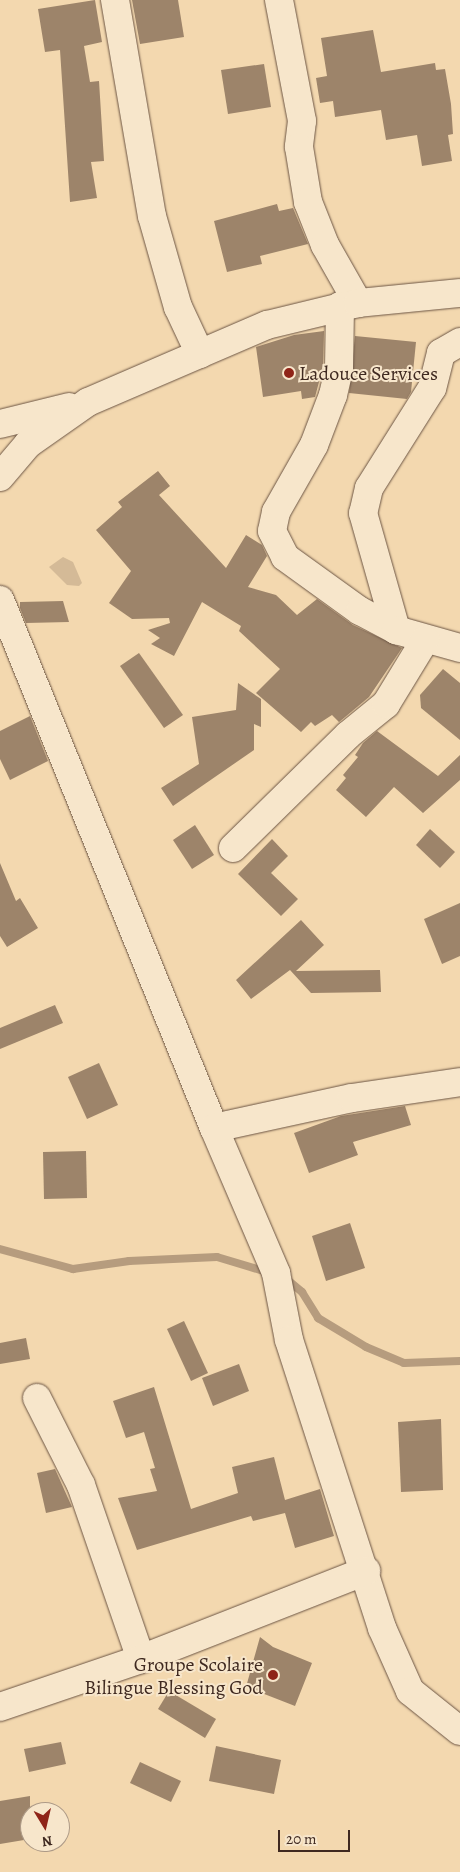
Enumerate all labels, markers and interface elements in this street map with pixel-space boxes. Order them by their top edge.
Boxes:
place label: Ladouce Services [299,361,438,385]
marker: Ladouce Services [283,367,295,379]
place label: Groupe Scolaire Bilingue Blessing God [84,1652,263,1699]
marker: Groupe Scolaire Bilingue Blessing God [267,1669,279,1681]
north arrow [20,1802,70,1852]
scale bar [280,1820,352,1852]
text: 20 m [286,1829,317,1849]
text: N [41,1831,54,1852]

